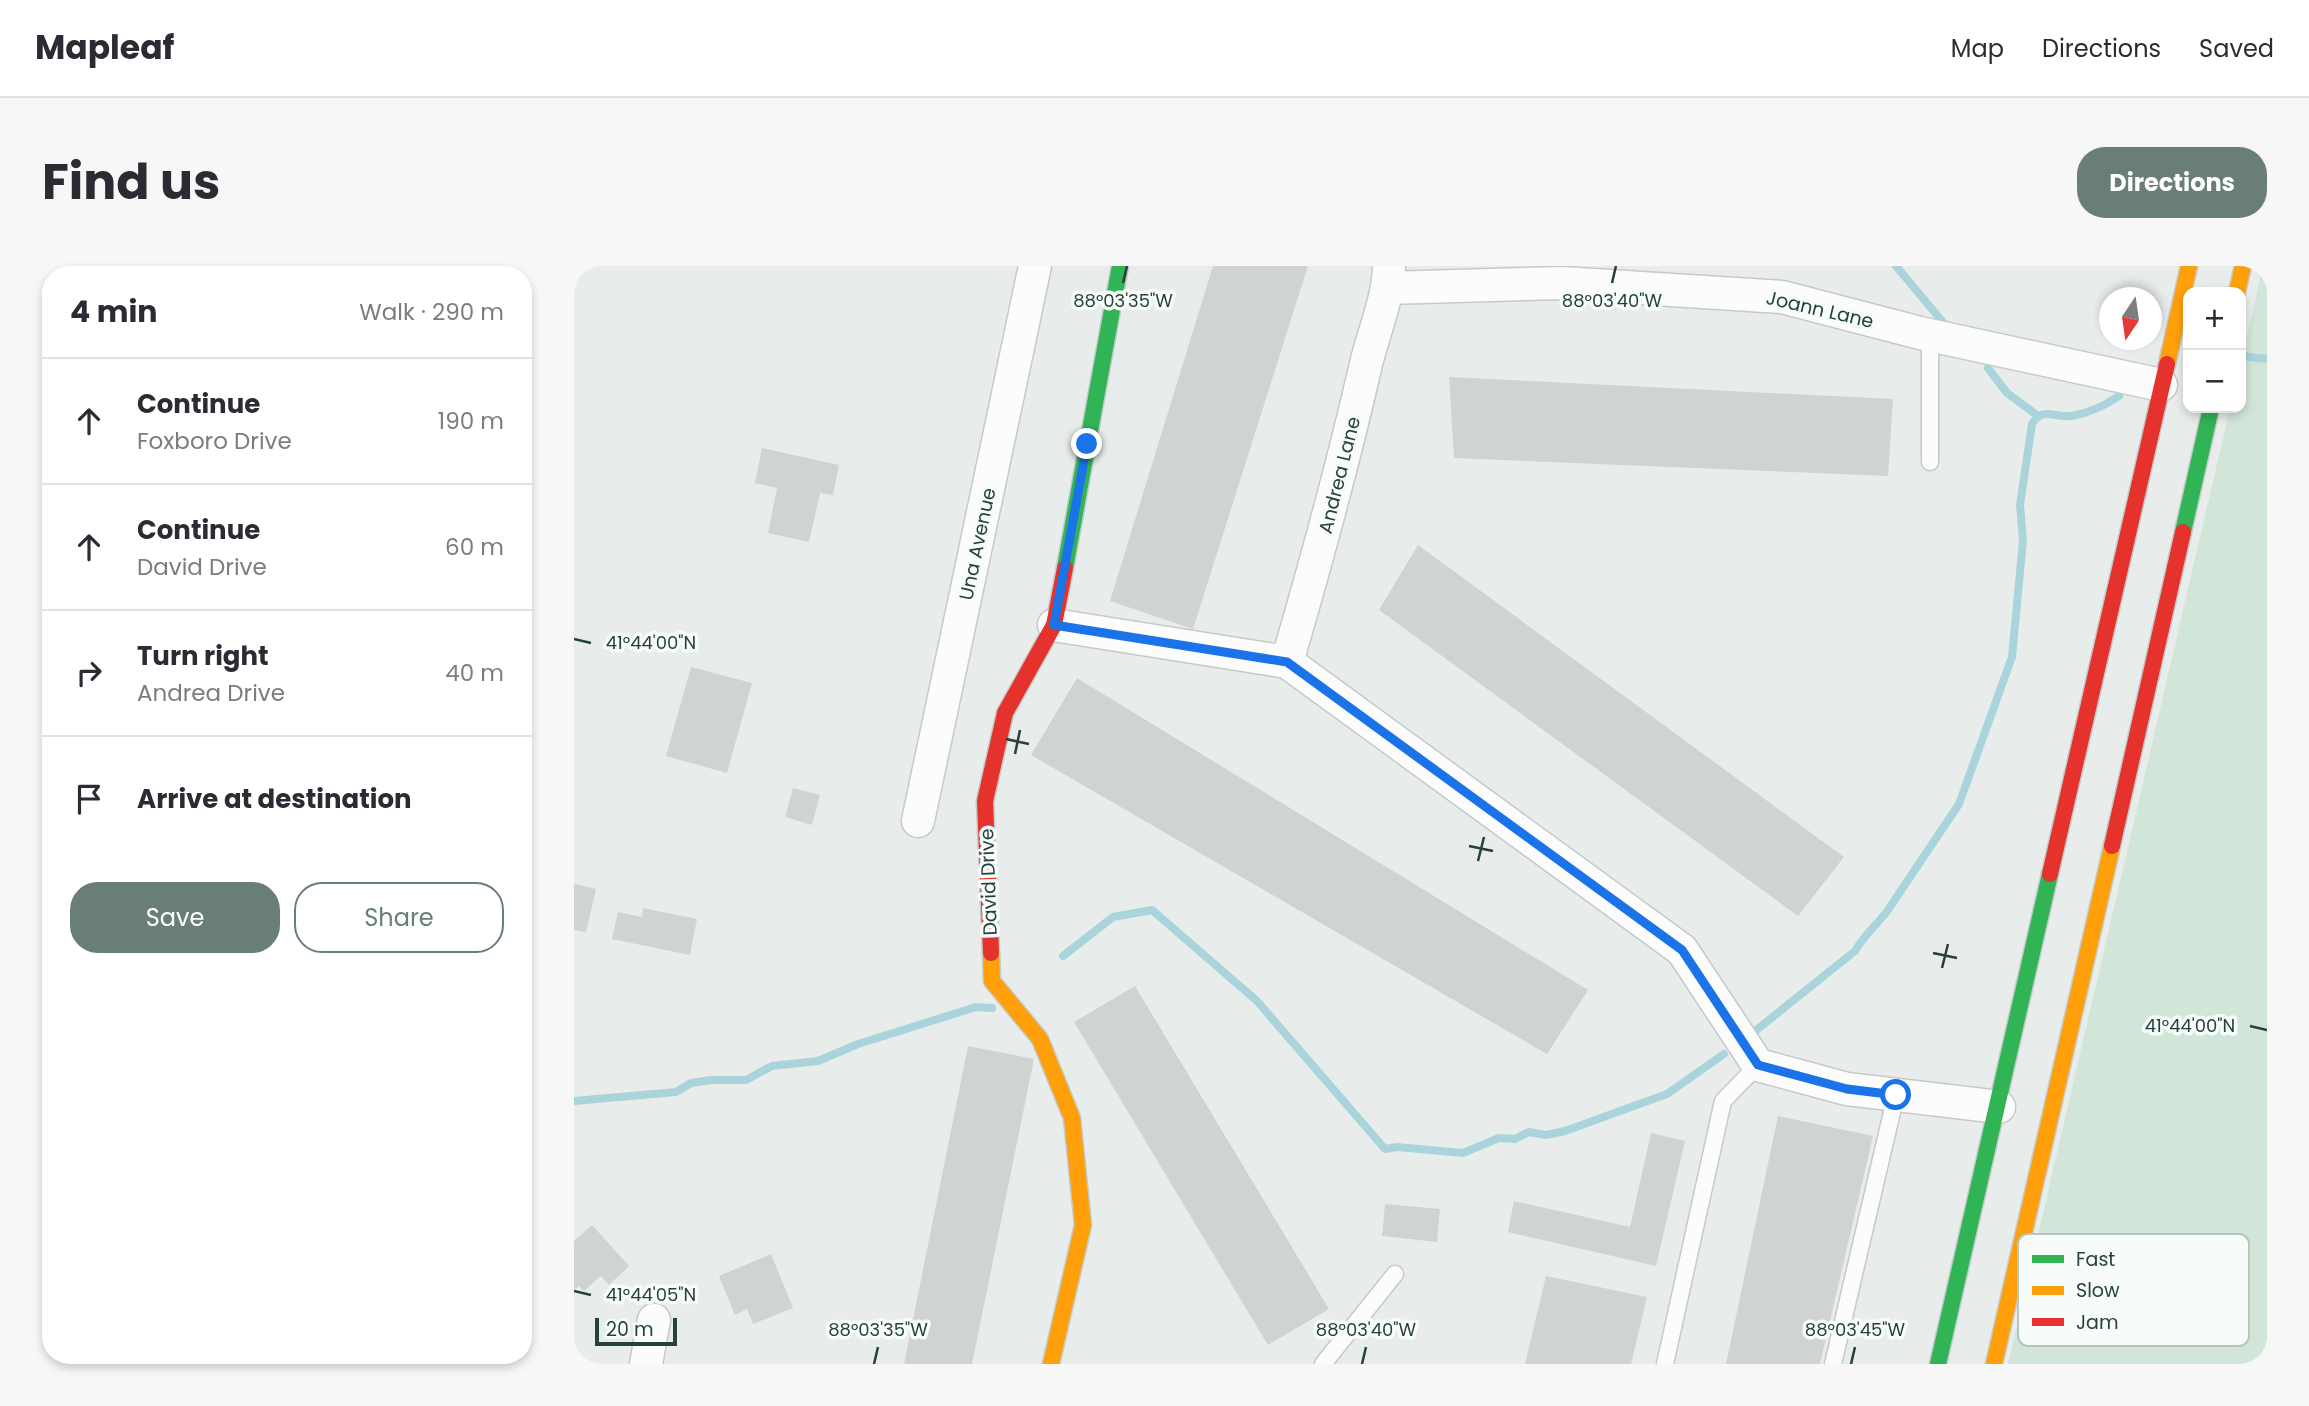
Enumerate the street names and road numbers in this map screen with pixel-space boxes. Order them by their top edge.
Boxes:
street label: Joann Lane [1764,284,1876,335]
street label: Andrea Lane [1312,414,1367,536]
street label: Una Avenue [952,485,1003,603]
street label: David Drive [973,828,1004,936]

